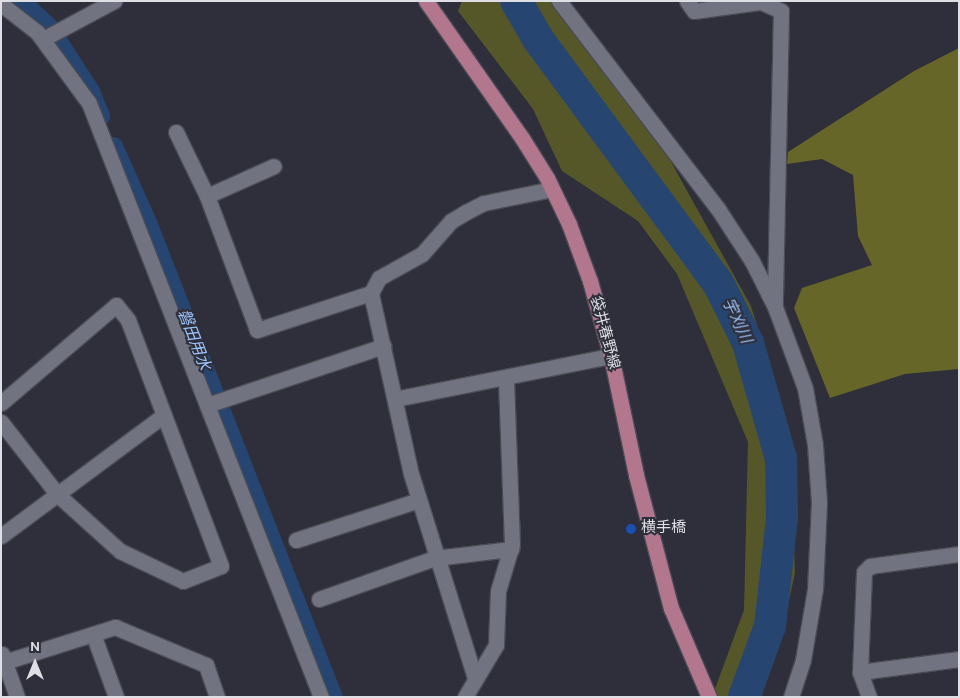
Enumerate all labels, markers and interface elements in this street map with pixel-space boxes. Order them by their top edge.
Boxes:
street label: 袋井春野線 [586,294,622,372]
water label: 宇刈川 [717,295,755,347]
water label: 磐田用水 [173,307,213,373]
place label: 横手橋 [641,520,686,538]
marker: 横手橋 [625,523,637,535]
north arrow [10,638,60,688]
text: N [30,639,40,656]

